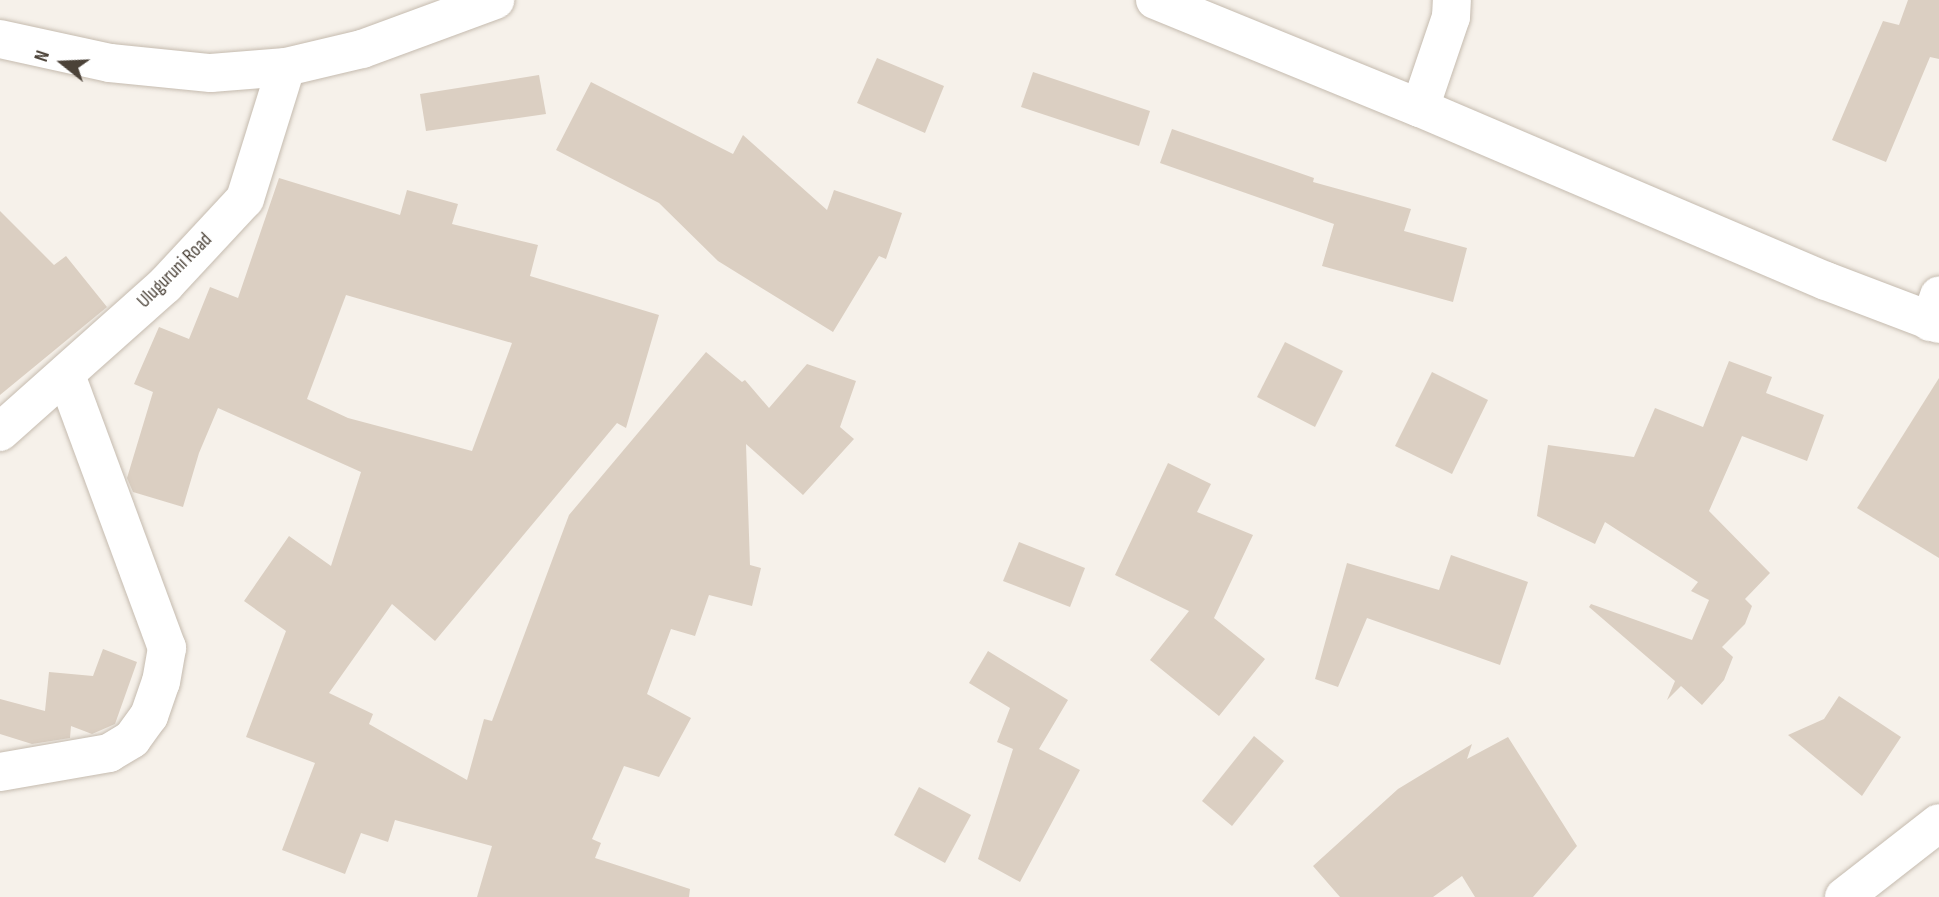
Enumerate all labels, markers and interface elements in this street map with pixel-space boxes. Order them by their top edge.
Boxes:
north arrow [28,28,98,98]
text: N [30,48,55,65]
street label: Uluguruni Road [133,229,217,313]

